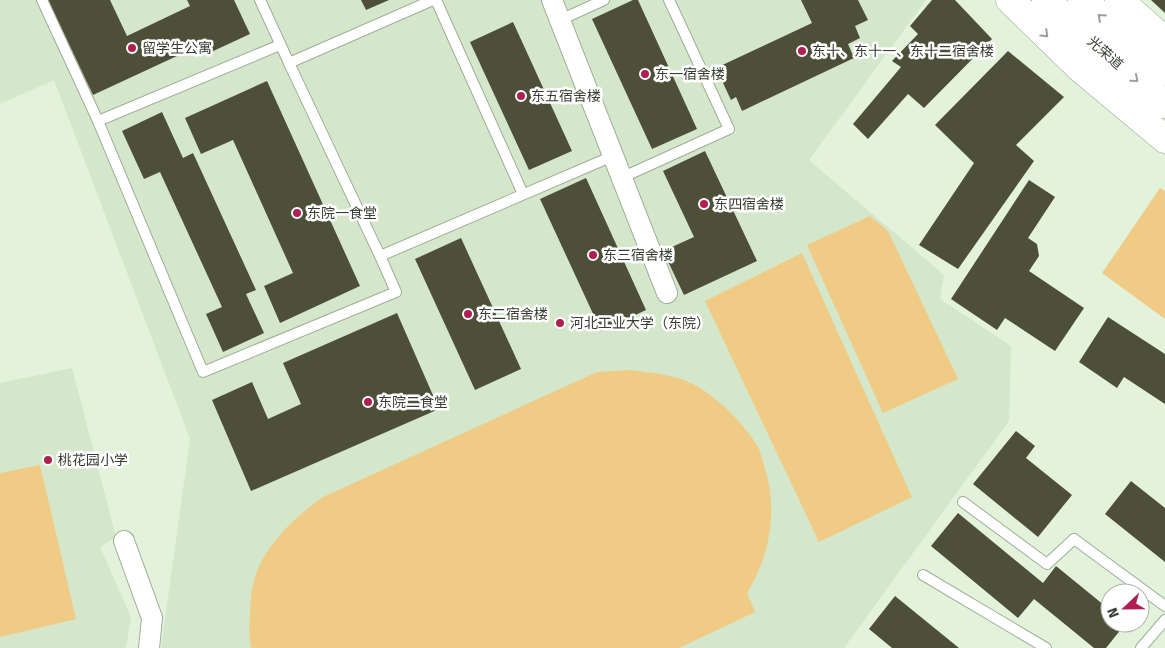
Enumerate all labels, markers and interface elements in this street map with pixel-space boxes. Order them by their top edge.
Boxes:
one-way arrow [1098,14,1107,23]
one-way arrow [1039,28,1048,37]
street label: 光荣道 [1084,33,1126,73]
place label: 留学生公寓 [142,40,212,57]
marker: 留学生公寓 [126,42,138,54]
place label: 东十、东十一、东十二宿舍楼 [812,43,994,60]
marker: 东十、东十一、东十二宿舍楼 [796,45,808,57]
place label: 东一宿舍楼 [655,66,725,83]
marker: 东一宿舍楼 [639,68,651,80]
one-way arrow [1129,73,1138,82]
place label: 东五宿舍楼 [531,88,601,105]
marker: 东五宿舍楼 [515,90,527,102]
place label: 东四宿舍楼 [714,196,784,213]
marker: 东四宿舍楼 [698,198,710,210]
place label: 东院一食堂 [307,205,377,222]
marker: 东院一食堂 [291,207,303,219]
place label: 东三宿舍楼 [603,247,673,264]
marker: 东三宿舍楼 [587,249,599,261]
place label: 东二宿舍楼 [478,306,548,323]
marker: 东二宿舍楼 [462,308,474,320]
place label: 河北工业大学（东院） [570,315,710,332]
marker: 河北工业大学（东院） [554,317,566,329]
place label: 东院二食堂 [378,394,448,411]
marker: 东院二食堂 [362,396,374,408]
place label: 桃花园小学 [58,452,128,469]
marker: 桃花园小学 [42,454,54,466]
north arrow [1100,583,1150,633]
text: N [1104,605,1123,620]

